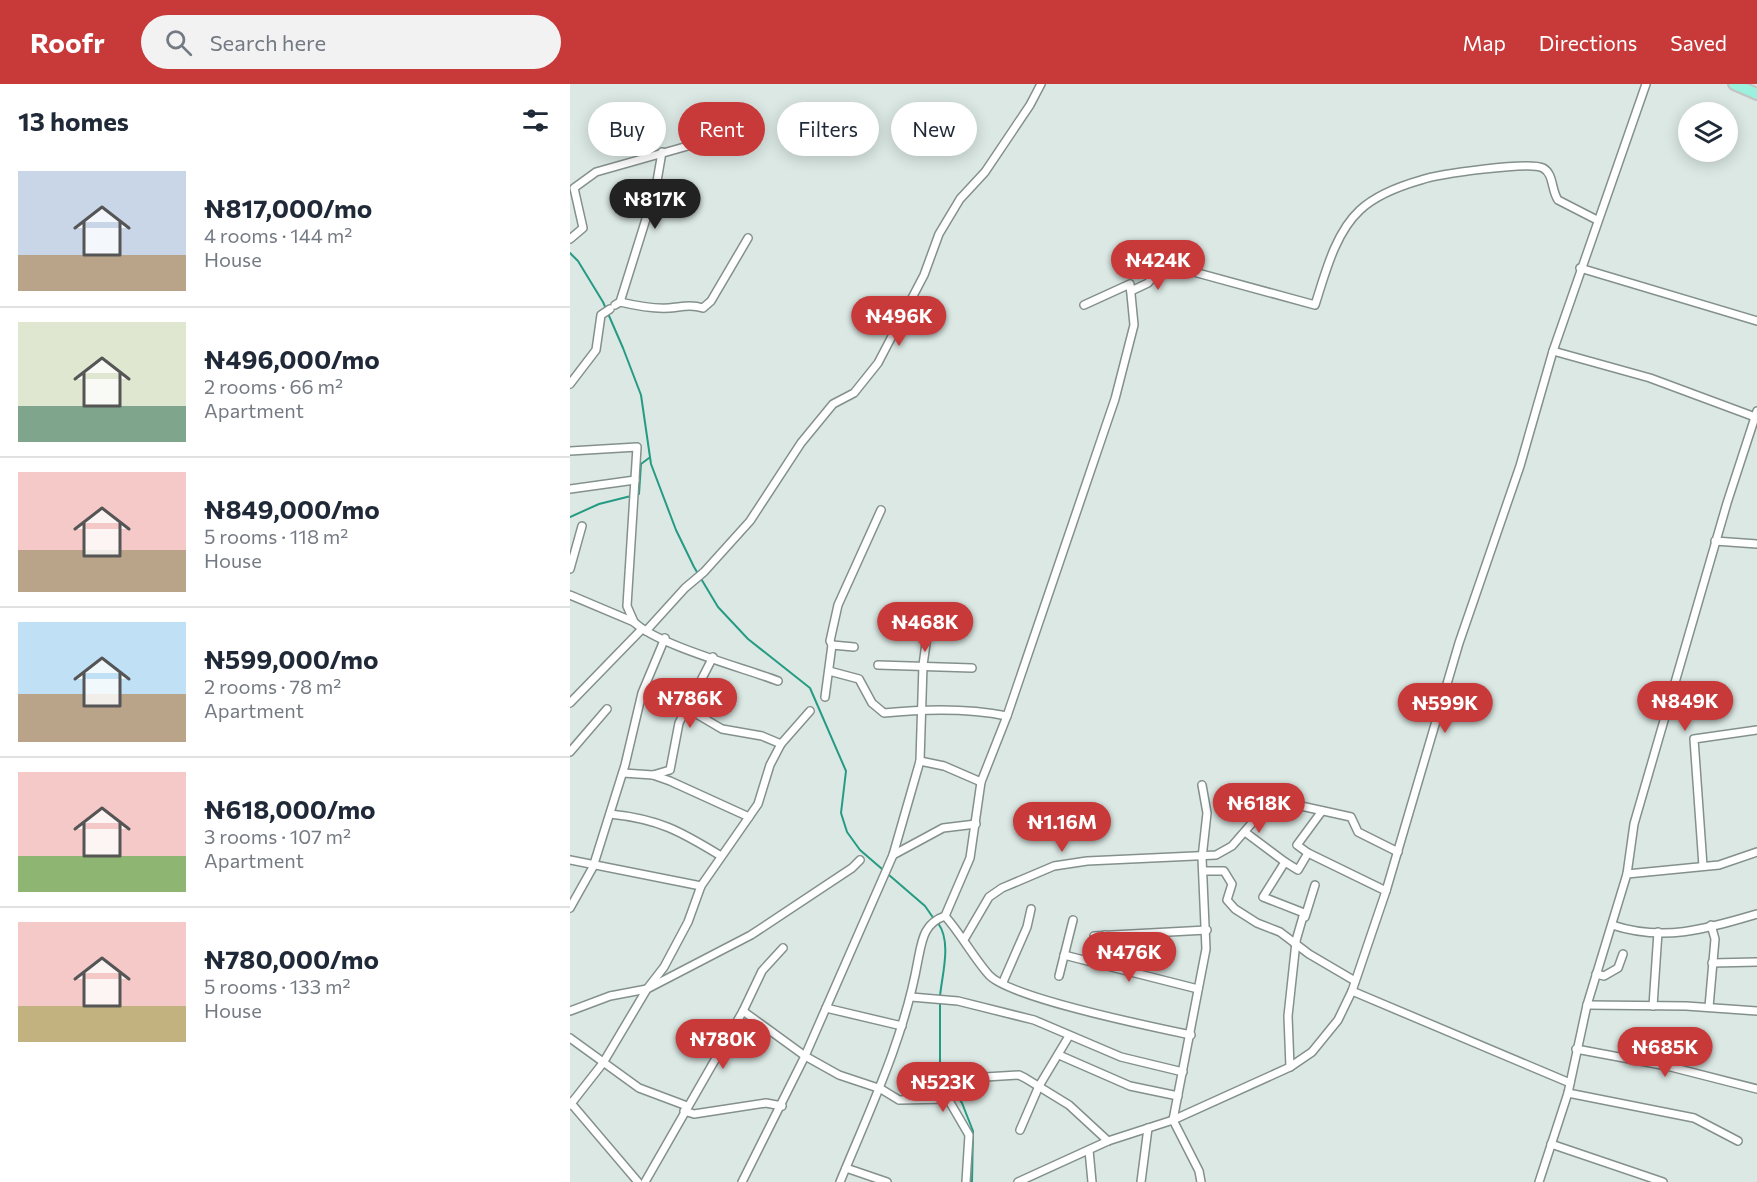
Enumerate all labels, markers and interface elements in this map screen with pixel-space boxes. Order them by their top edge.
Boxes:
search box [141,15,561,69]
text: Roofr [30,25,105,59]
icon: search [162,26,195,59]
text: Search here [210,29,326,56]
text: Map [1463,30,1506,55]
text: Directions [1539,30,1637,55]
text: Saved [1670,30,1727,55]
chip: Buy [588,102,666,156]
chip: Rent [678,102,765,156]
chip: Filters [777,102,879,156]
chip: New [891,102,977,156]
map controls [1678,102,1738,162]
button: layers [1678,102,1738,162]
icon: filters [519,104,552,137]
text: 13 homes [18,105,129,136]
pin: ₦817K [613,179,697,230]
text: ₦817K [624,186,686,210]
text: ₦817,000/mo [204,192,372,223]
icon: home [66,195,138,267]
text: 4 rooms · 144 m² [204,223,352,247]
pin: ₦424K [1116,240,1200,291]
text: House [204,247,262,271]
text: ₦424K [1125,247,1191,271]
pin: ₦496K [857,296,941,347]
text: ₦496K [865,303,933,327]
text: ₦496,000/mo [204,343,380,374]
icon: home [66,346,138,418]
text: 2 rooms · 66 m² [204,374,343,398]
text: Apartment [204,398,304,422]
text: ₦849,000/mo [204,493,380,524]
icon: home [66,496,138,568]
text: 5 rooms · 118 m² [204,524,348,548]
text: House [204,548,262,572]
pin: ₦468K [883,602,967,653]
text: ₦468K [891,609,959,633]
text: ₦599,000/mo [204,643,379,674]
icon: home [66,646,138,718]
text: 2 rooms · 78 m² [204,674,341,698]
pin: ₦786K [648,678,732,729]
pin: ₦849K [1643,681,1727,732]
pin: ₦599K [1403,683,1487,734]
text: ₦786K [657,685,723,709]
text: ₦849K [1651,688,1719,712]
text: ₦599K [1412,690,1478,714]
text: Apartment [204,698,304,722]
pin: ₦618K [1217,783,1301,834]
text: ₦618K [1227,790,1291,814]
text: ₦618,000/mo [204,793,376,824]
icon: home [66,796,138,868]
pin: ₦1.16M [1013,802,1111,853]
text: ₦1.16M [1027,809,1097,833]
text: 3 rooms · 107 m² [204,824,351,848]
text: Apartment [204,848,304,872]
pin: ₦476K [1087,932,1171,983]
text: ₦476K [1096,939,1162,963]
text: ₦780,000/mo [204,943,379,974]
icon: home [66,946,138,1018]
text: 5 rooms · 133 m² [204,974,350,998]
text: House [204,998,262,1022]
pin: ₦780K [681,1019,765,1070]
text: ₦780K [690,1026,756,1050]
pin: ₦685K [1623,1027,1707,1078]
text: ₦685K [1632,1034,1698,1058]
pin: ₦523K [901,1062,985,1113]
text: ₦523K [911,1069,975,1093]

